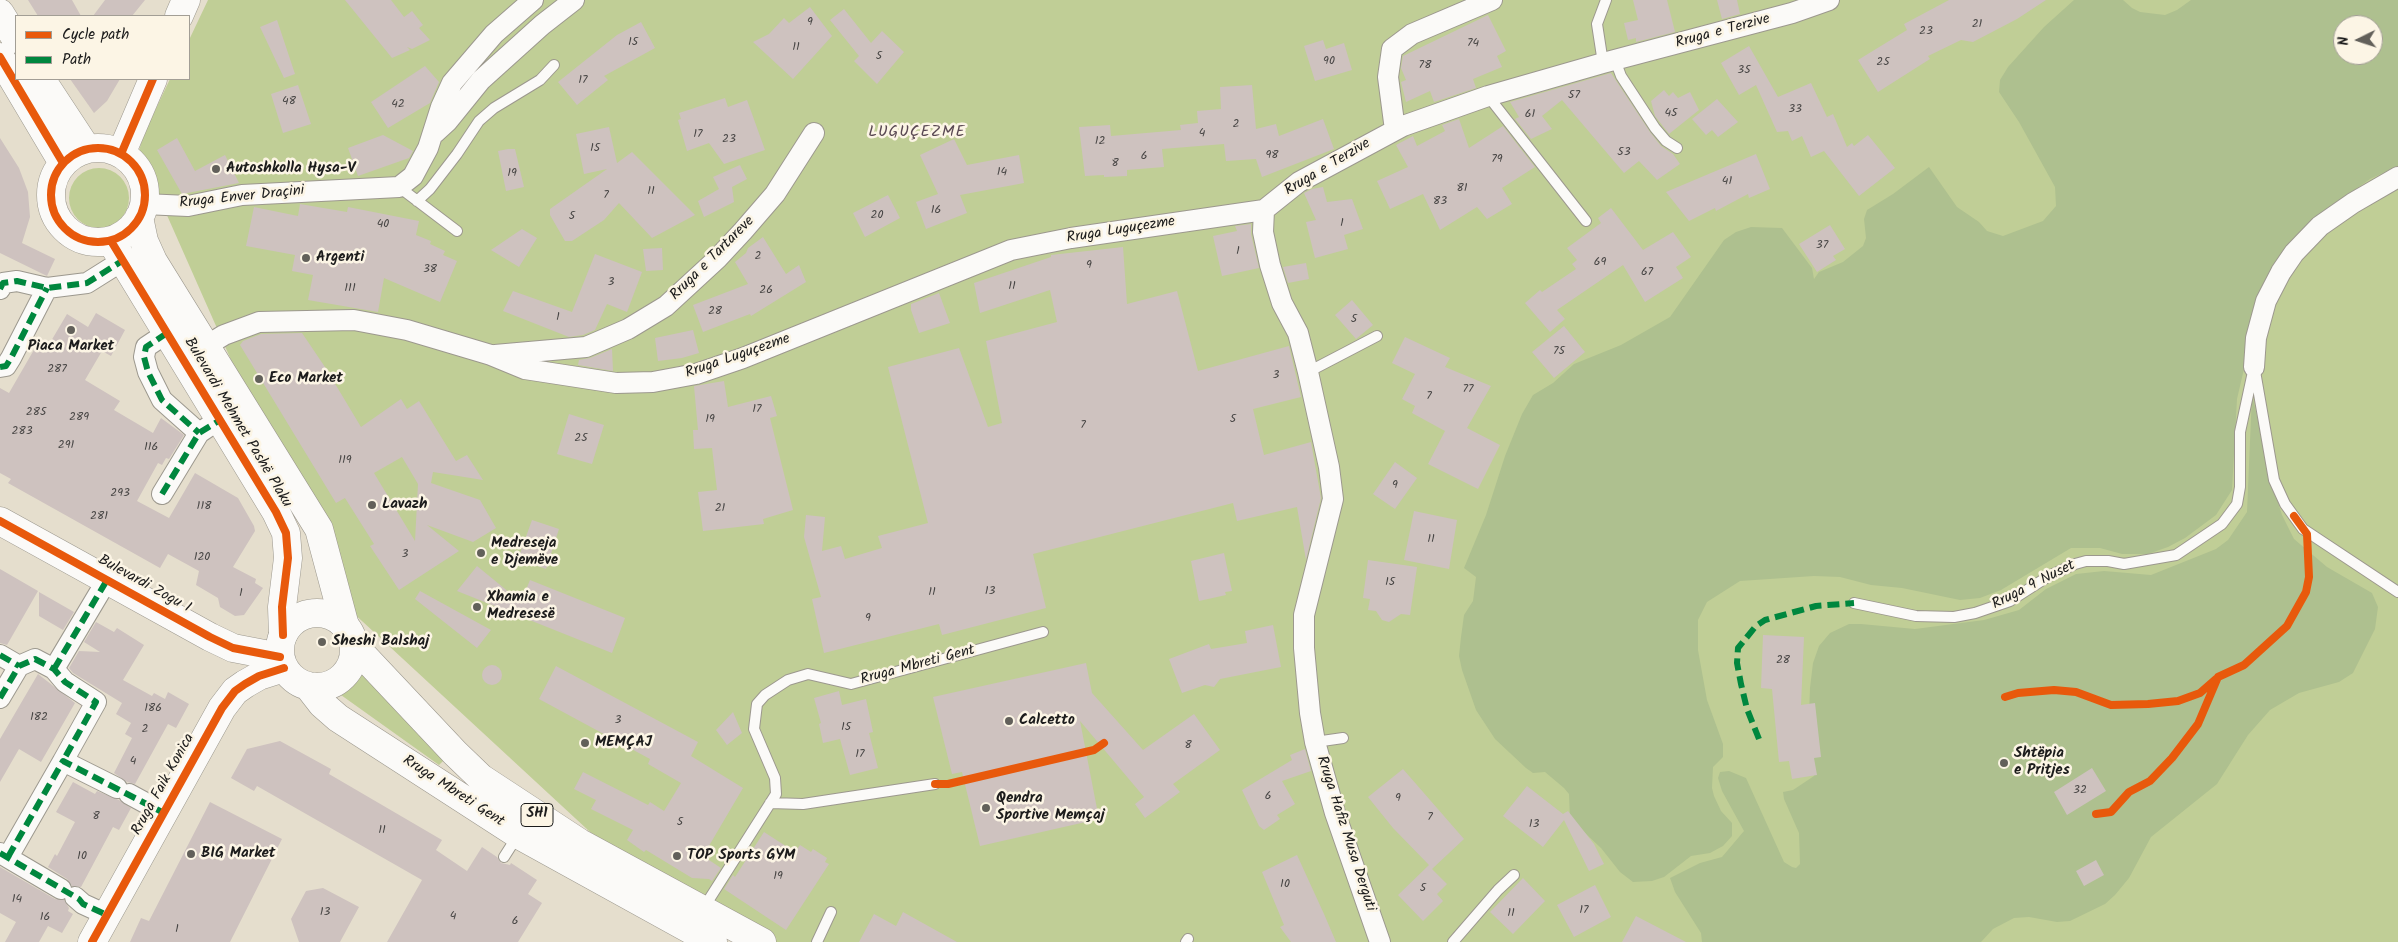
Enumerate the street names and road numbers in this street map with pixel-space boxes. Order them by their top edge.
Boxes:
street label: Rruga e Terzive [1674,11,1772,53]
street label: Rruga e Terzive [1282,135,1374,201]
street label: Rruga Enver Draçini [179,182,305,214]
street label: Rruga e Tartareve [667,213,759,305]
street label: Rruga Luguçezme [1065,214,1177,248]
street label: Rruga Luguçezme [683,331,793,383]
street label: Bulevardi Mehmet Pashë Plaku [179,335,295,511]
street label: Bulevardi Zogu I [94,552,194,618]
street label: Rruga 9 Nuset [1989,557,2079,615]
street label: Rruga Mbreti Gent [859,642,977,690]
street label: Rruga Faik Konica [129,731,199,839]
street label: Rruga Mbreti Gent [399,752,507,832]
street label: Rruga Hafiz Musa Derguti [1311,754,1379,914]
road number: SH1 [521,804,553,826]

